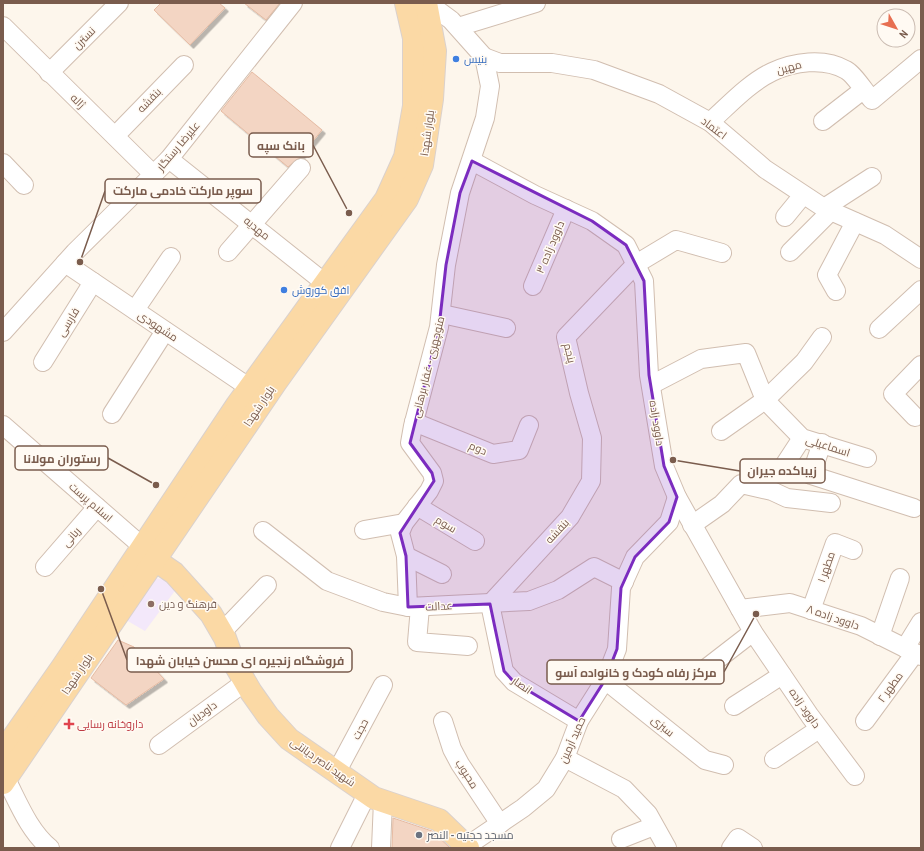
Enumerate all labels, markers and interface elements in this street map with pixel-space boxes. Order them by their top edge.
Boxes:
north arrow [876,8,916,48]
street label: نسترن [70,24,98,52]
text: N [896,27,911,41]
place label: بنیس [464,52,487,66]
marker: بنیس [451,54,461,64]
street label: مهین [775,57,803,77]
street label: بنفشه [134,85,164,115]
street label: ژاله [68,91,88,111]
street label: بلوار شهدا [417,109,437,157]
street label: اعتماد [698,114,730,142]
street label: علیرضا رستگار [153,118,203,174]
callout: بانک سپه [249,133,313,157]
text: بانک سپه [257,138,305,155]
callout: سوپر مارکت خادمی مارکت [105,179,261,203]
text: سوپر مارکت خادمی مارکت [113,183,253,200]
street label: مهدیه [241,213,273,243]
street label: داوود زاده ۳ [533,219,567,275]
place label: افق کوروش [292,283,349,297]
marker: افق کوروش [279,285,289,295]
street label: فارسی [54,305,82,339]
street label: مشهودی [135,308,181,344]
street label: منوچهری - غفار برهانی [409,315,447,419]
street label: پنجم [560,342,579,365]
street label: بلوار شهدا [240,383,278,429]
street label: داوود زاده [647,399,667,447]
street label: اسماعیلی [804,432,852,460]
street label: دوم [466,438,489,459]
callout: رستوران مولانا [15,446,108,470]
text: رستوران مولانا [23,451,101,467]
callout: زیباکده جیران [740,459,825,483]
text: زیباکده جیران [747,463,817,479]
street label: اسلام پرست [66,479,116,525]
street label: سوم [432,512,459,537]
street label: بنفشه [542,516,572,546]
street label: ربانی [59,524,83,550]
street label: مطهر ۱ [814,550,838,584]
place label: فرهنگ و دین [159,597,217,611]
street label: عدالت [425,598,453,614]
marker: فرهنگ و دین [146,599,156,609]
street label: داوود زاده ۸ [805,601,861,633]
callout: فروشگاه زنجیره ای محسن خیابان شهدا [127,648,352,672]
street label: بلوار شهدا [58,651,96,697]
text: فروشگاه زنجیره ای محسن خیابان شهدا [136,653,344,669]
callout: مرکز رفاه کودک و خانواده آسو [547,660,724,684]
text: مرکز رفاه کودک و خانواده آسو [555,665,717,681]
street label: مطهر ۲ [874,669,906,705]
street label: انصار [508,673,535,697]
street label: داوود زاده [786,685,824,731]
street label: داودیان [184,698,220,728]
street label: سبزی [649,713,677,739]
street label: حمید آرمین [556,715,588,765]
street label: حجت [349,716,371,742]
place label: داروخانه رسایی [77,717,143,731]
marker: داروخانه رسایی [64,719,74,729]
street label: شهید ناصر دیانتی [288,734,358,790]
street label: محبوب [452,757,482,791]
place label: مسجد حجتیه - النصر [426,828,514,842]
marker: مسجد حجتیه - النصر [414,830,424,840]

